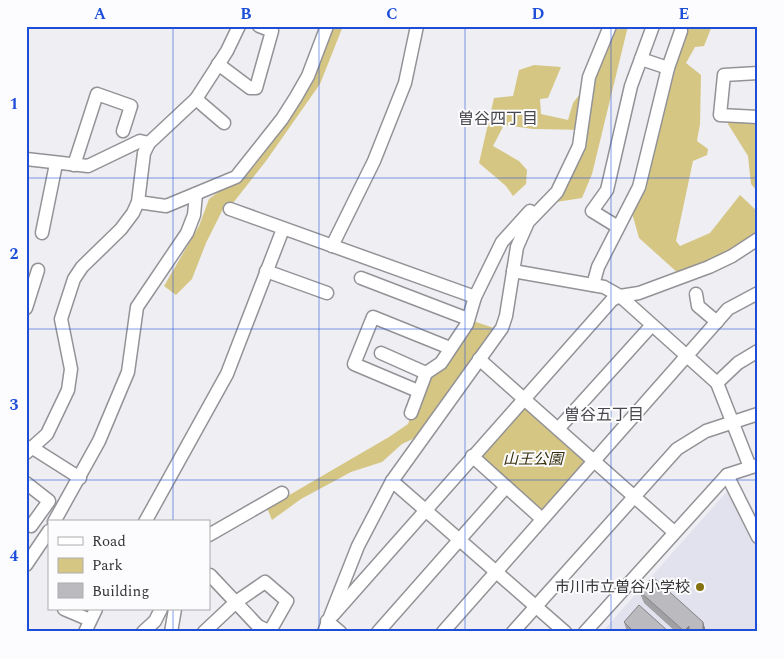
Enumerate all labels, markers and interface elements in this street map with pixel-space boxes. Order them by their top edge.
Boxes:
text: A [94,2,107,26]
text: B [240,2,252,26]
text: C [386,2,398,26]
text: D [532,2,545,26]
text: E [679,2,689,26]
text: 1 [10,92,18,116]
district label: 曽谷四丁目 [458,107,538,131]
text: 2 [10,242,19,266]
text: 3 [10,393,19,417]
district label: 曽谷五丁目 [564,403,644,427]
park label: 山王公園 [503,448,565,471]
legend [48,520,210,610]
text: Road [92,530,126,553]
text: 4 [10,544,19,568]
text: Park [92,554,123,577]
place label: 市川市立曽谷小学校 [555,576,690,599]
text: Building [92,580,149,603]
marker: 市川市立曽谷小学校 [694,581,706,593]

